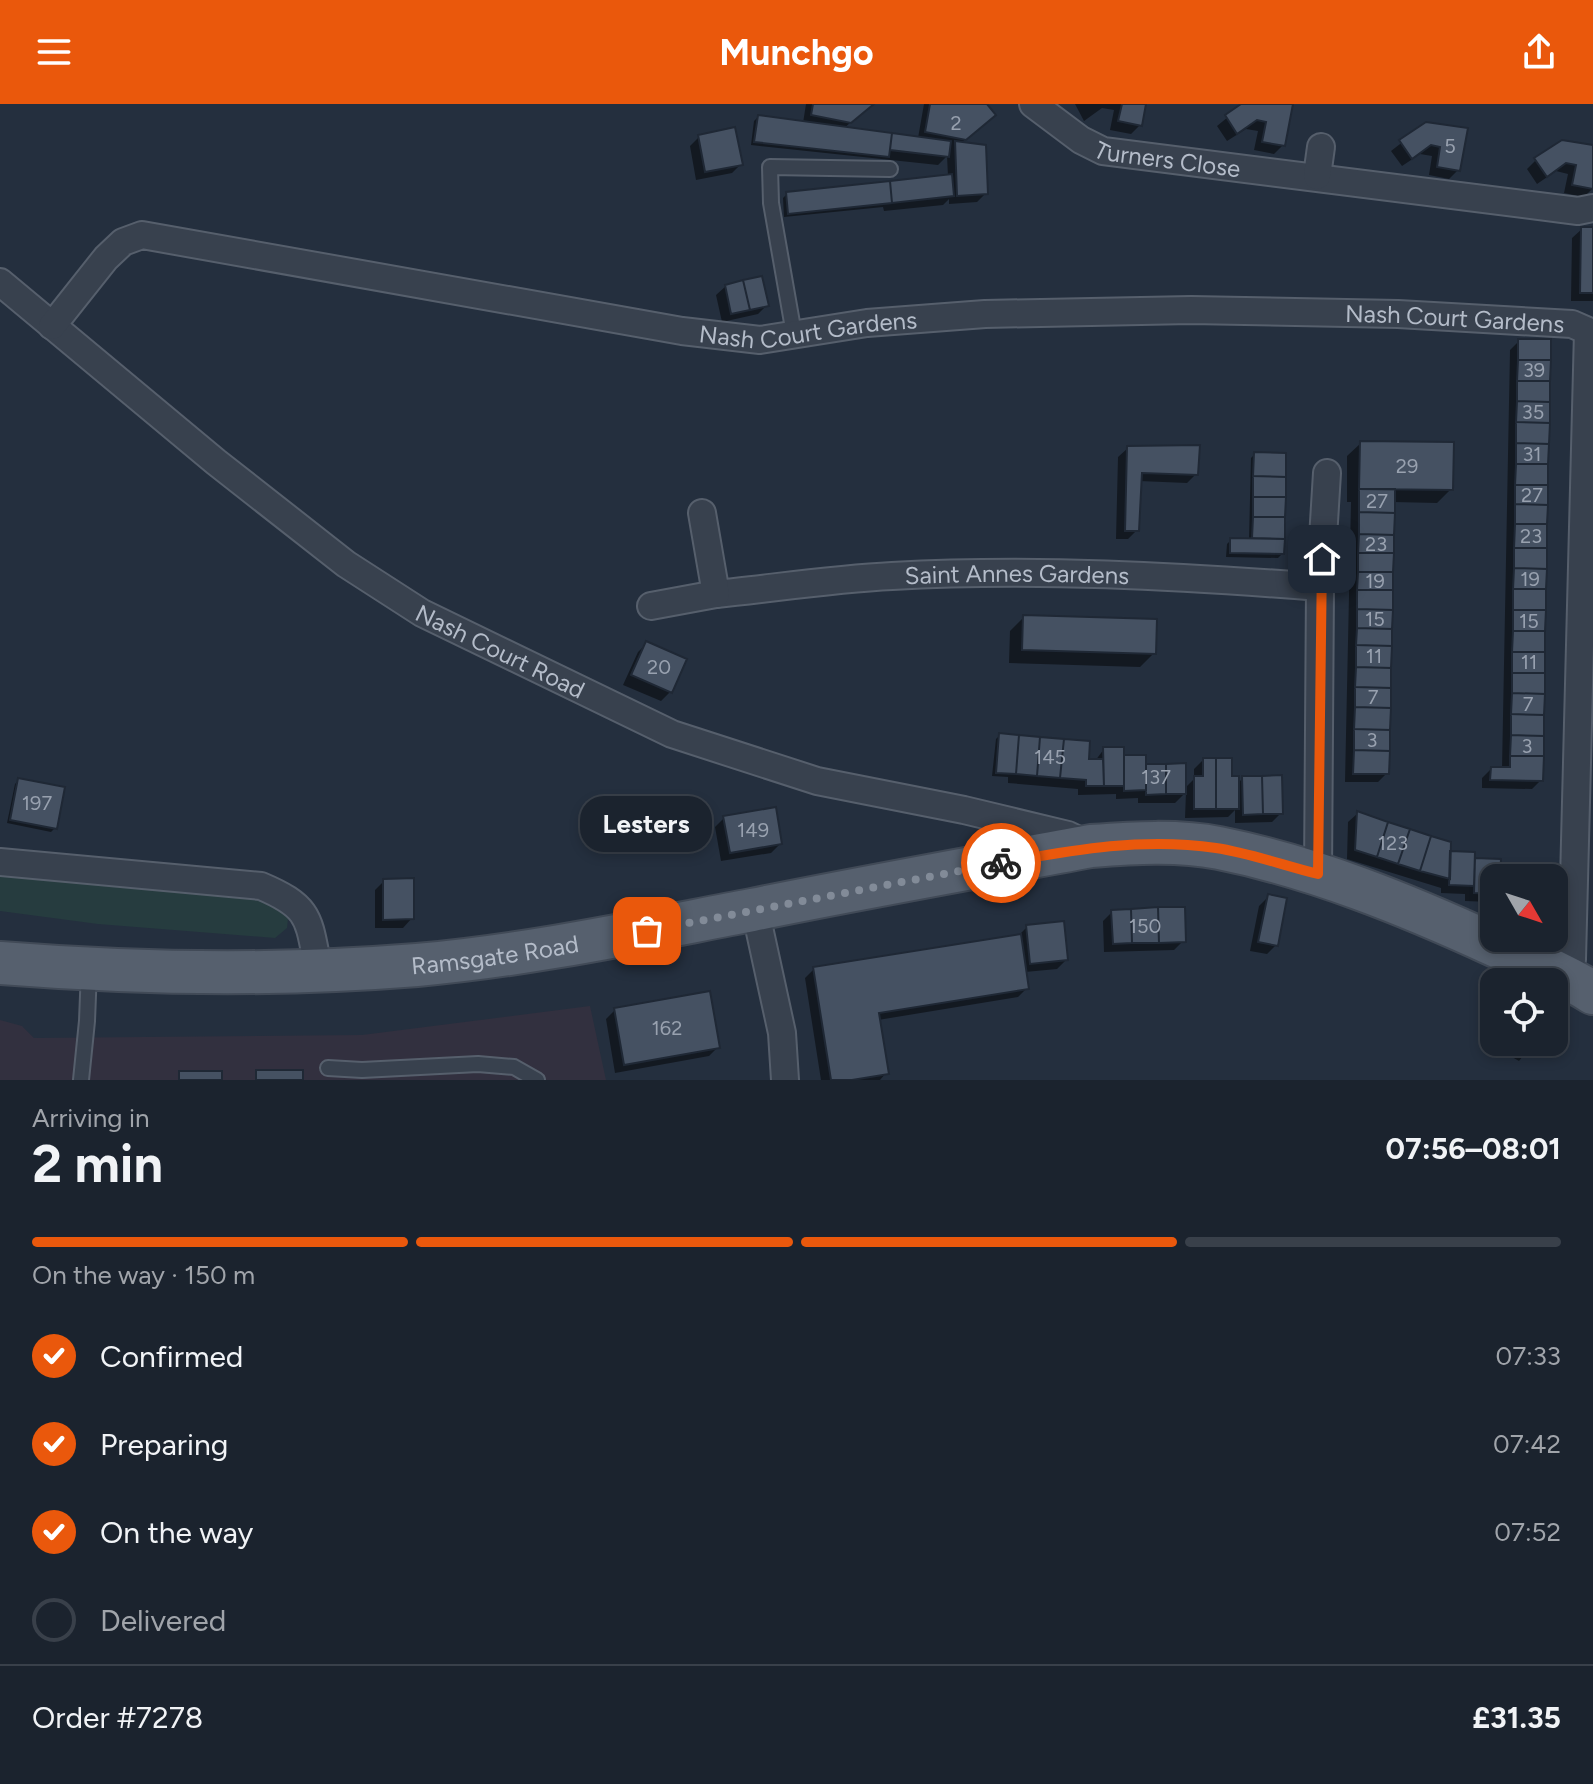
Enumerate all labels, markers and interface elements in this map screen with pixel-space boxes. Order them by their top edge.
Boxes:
icon: menu [32,30,76,74]
icon: share [1517,30,1561,74]
text: Munchgo [719,31,874,74]
house number: 2 [950,111,962,135]
house number: 5 [1444,134,1456,158]
street label: Turners Close [1090,135,1242,183]
street label: Nash Court Gardens [1345,298,1565,338]
street label: Nash Court Gardens [698,305,918,354]
house number: 39 [1523,358,1545,382]
house number: 35 [1522,400,1544,424]
house number: 31 [1522,442,1542,466]
house number: 29 [1396,454,1418,478]
house number: 27 [1521,483,1543,507]
house number: 27 [1366,489,1388,513]
house number: 23 [1520,524,1542,548]
pin [1288,525,1356,593]
house number: 23 [1365,532,1387,556]
icon: home [1300,537,1344,581]
street label: Saint Annes Gardens [904,558,1130,590]
house number: 19 [1520,567,1540,591]
house number: 19 [1365,569,1385,593]
street label: Nash Court Road [411,598,590,704]
house number: 15 [1365,607,1385,631]
house number: 15 [1519,609,1539,633]
house number: 11 [1366,644,1382,668]
house number: 11 [1521,650,1537,674]
house number: 20 [647,655,671,679]
house number: 7 [1368,685,1379,709]
house number: 7 [1523,692,1534,716]
house number: 3 [1367,728,1377,752]
house number: 3 [1522,734,1532,758]
house number: 145 [1034,745,1066,769]
house number: 137 [1141,765,1171,789]
house number: 197 [22,791,52,815]
callout: Lesters [581,795,713,851]
text: Lesters [602,808,690,840]
house number: 149 [737,818,769,842]
courier [961,823,1041,903]
house number: 123 [1378,831,1408,855]
icon: bike [979,841,1023,885]
north arrow [1480,864,1568,952]
map controls [1480,864,1568,1056]
pin [613,897,681,965]
icon: bag [625,909,669,953]
house number: 150 [1129,914,1161,938]
street label: Ramsgate Road [410,929,581,980]
button: locate [1480,968,1568,1056]
house number: 162 [652,1016,682,1040]
text: Arriving in [32,1102,150,1134]
text: 07:56–08:01 [1386,1130,1561,1167]
text: 2 min [32,1133,163,1195]
text: On the way · 150 m [32,1259,255,1291]
icon: check [32,1334,76,1378]
text: Confirmed [100,1338,243,1375]
text: 07:33 [1496,1340,1561,1372]
icon: check [32,1422,76,1466]
text: Preparing [100,1426,228,1463]
text: 07:42 [1493,1428,1561,1460]
icon: check [32,1510,76,1554]
text: On the way [100,1514,253,1551]
text: 07:52 [1494,1516,1561,1548]
text: Delivered [100,1602,226,1639]
text: Order #7278 [32,1699,203,1736]
text: £31.35 [1472,1699,1561,1736]

